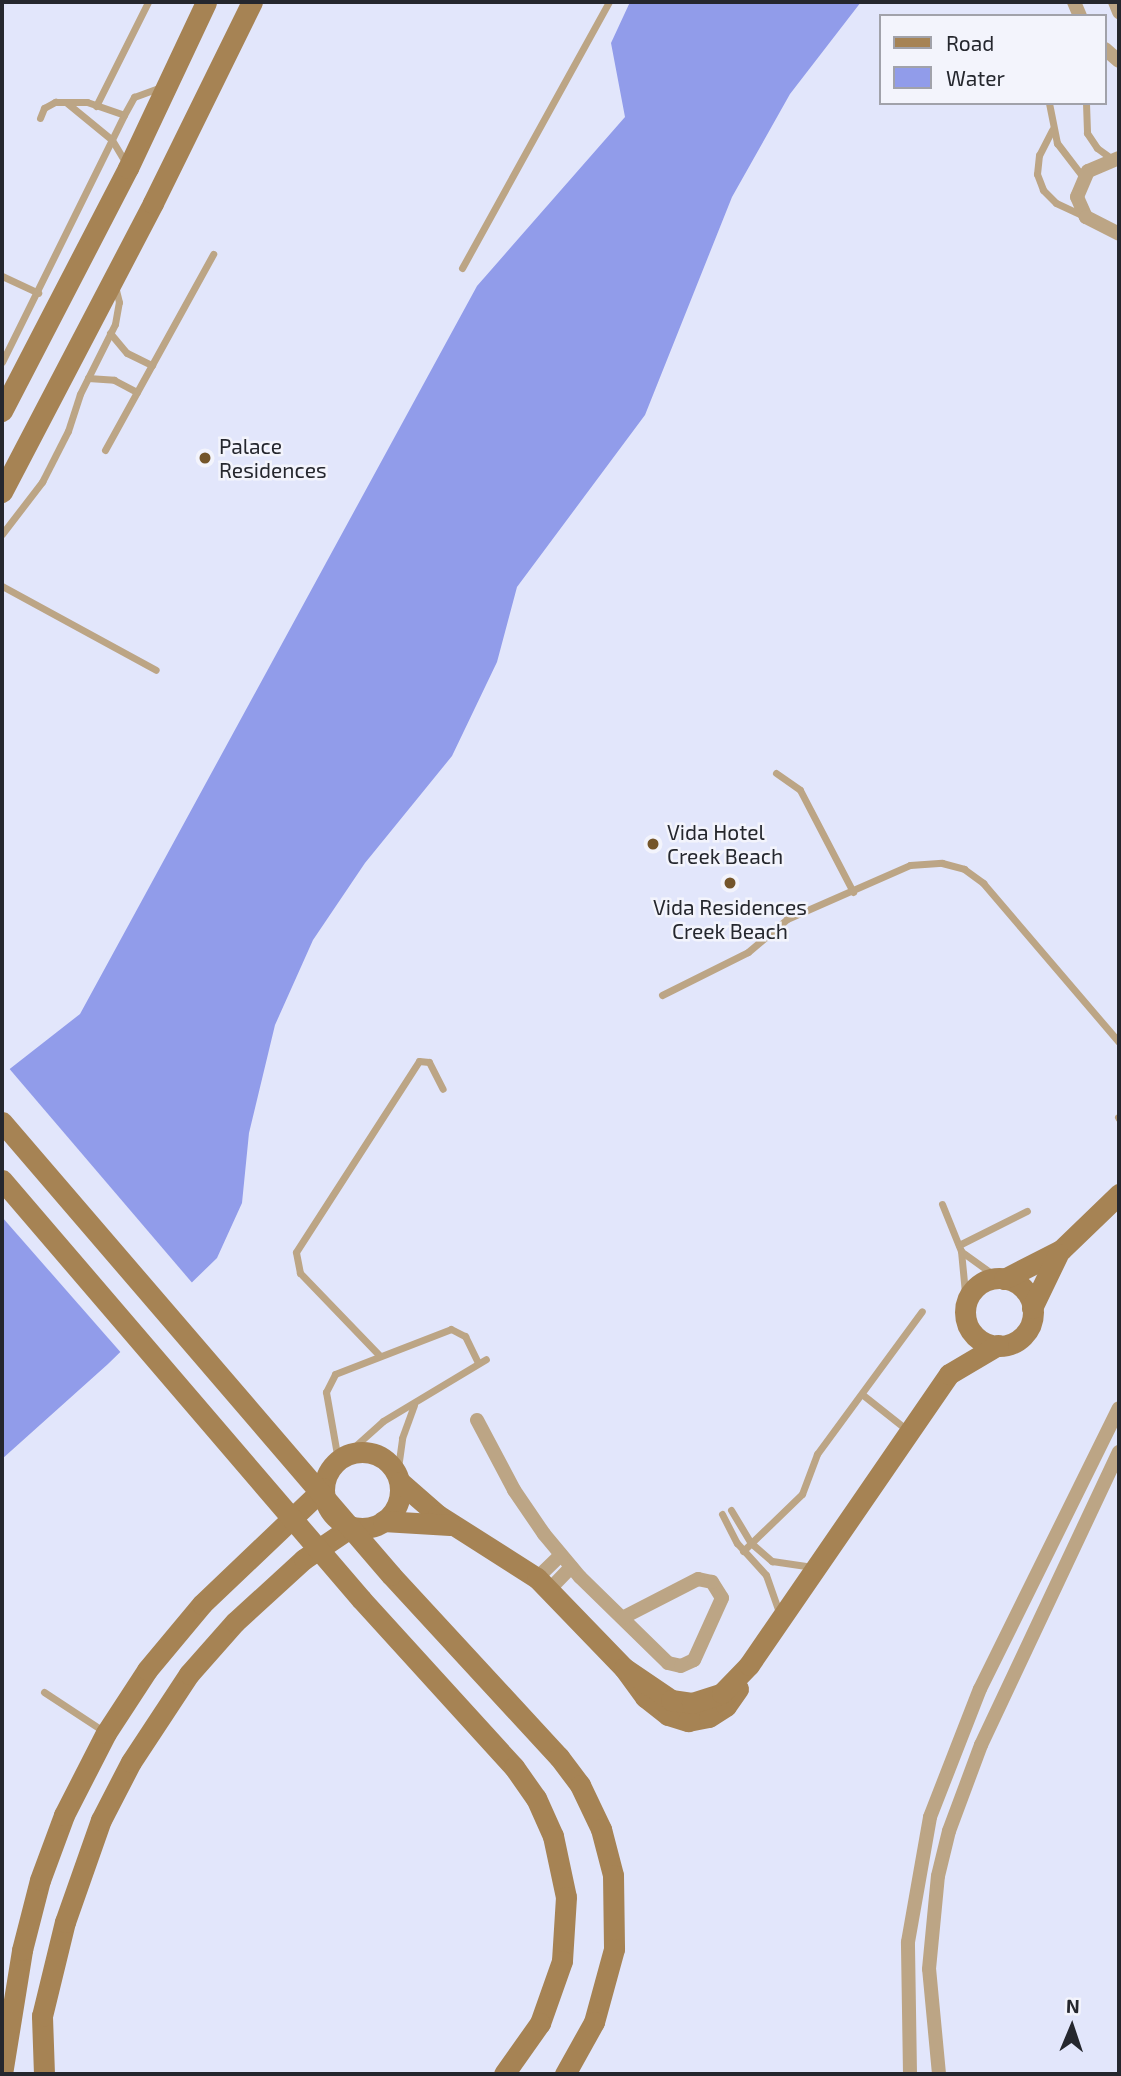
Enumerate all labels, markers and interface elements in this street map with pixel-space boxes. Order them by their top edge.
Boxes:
legend [880,14,1107,105]
text: Road [946,30,994,55]
text: Water [946,65,1005,90]
place label: Palace Residences [219,433,327,483]
marker: Palace Residences [197,450,213,466]
place label: Vida Hotel Creek Beach [667,819,783,869]
marker: Vida Hotel Creek Beach [645,836,661,852]
marker: Vida Residences Creek Beach [722,875,738,891]
place label: Vida Residences Creek Beach [653,894,807,944]
north arrow [1037,1992,1107,2062]
text: N [1065,1994,1080,2017]

